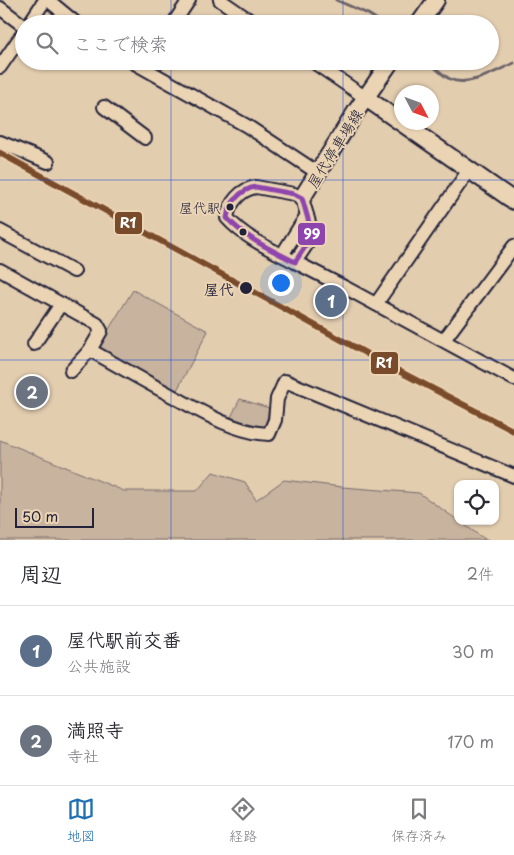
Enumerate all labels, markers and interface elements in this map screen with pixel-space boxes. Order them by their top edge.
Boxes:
search box [15,15,499,70]
icon: search [33,29,61,57]
text: ここで検索 [73,29,168,57]
north arrow [394,85,439,130]
street label: 屋代停車場線 [300,104,368,192]
place label: 屋代駅 [179,197,221,218]
marker: 屋代駅 [225,202,235,212]
line badge: R1 [114,211,143,235]
text: R1 [120,212,137,233]
line badge: 99 [297,222,326,246]
text: 99 [304,223,321,244]
unlabelled marker [238,227,248,237]
your location [268,270,294,296]
place label: 屋代 [204,277,234,300]
marker: 屋代 [238,280,254,296]
pin: 1 [315,282,347,320]
line badge: R1 [370,351,399,375]
text: R1 [376,352,393,373]
pin: 2 [16,373,48,411]
map controls [454,480,499,525]
button: locate [454,480,499,525]
scale bar [15,505,94,528]
text: 50 m [22,506,58,527]
text: 周辺 [20,557,62,589]
text: 2件 [467,561,494,585]
text: 屋代駅前交番 [67,625,181,653]
text: 1 [32,639,40,663]
text: 30 m [452,639,494,663]
text: 公共施設 [67,653,131,677]
text: 満照寺 [67,715,124,743]
text: 2 [30,729,42,753]
text: 170 m [448,729,494,753]
text: 寺社 [67,743,99,767]
tab: 地図 [67,795,95,846]
tab: 経路 [229,795,257,846]
tab: 保存済み [391,795,447,846]

